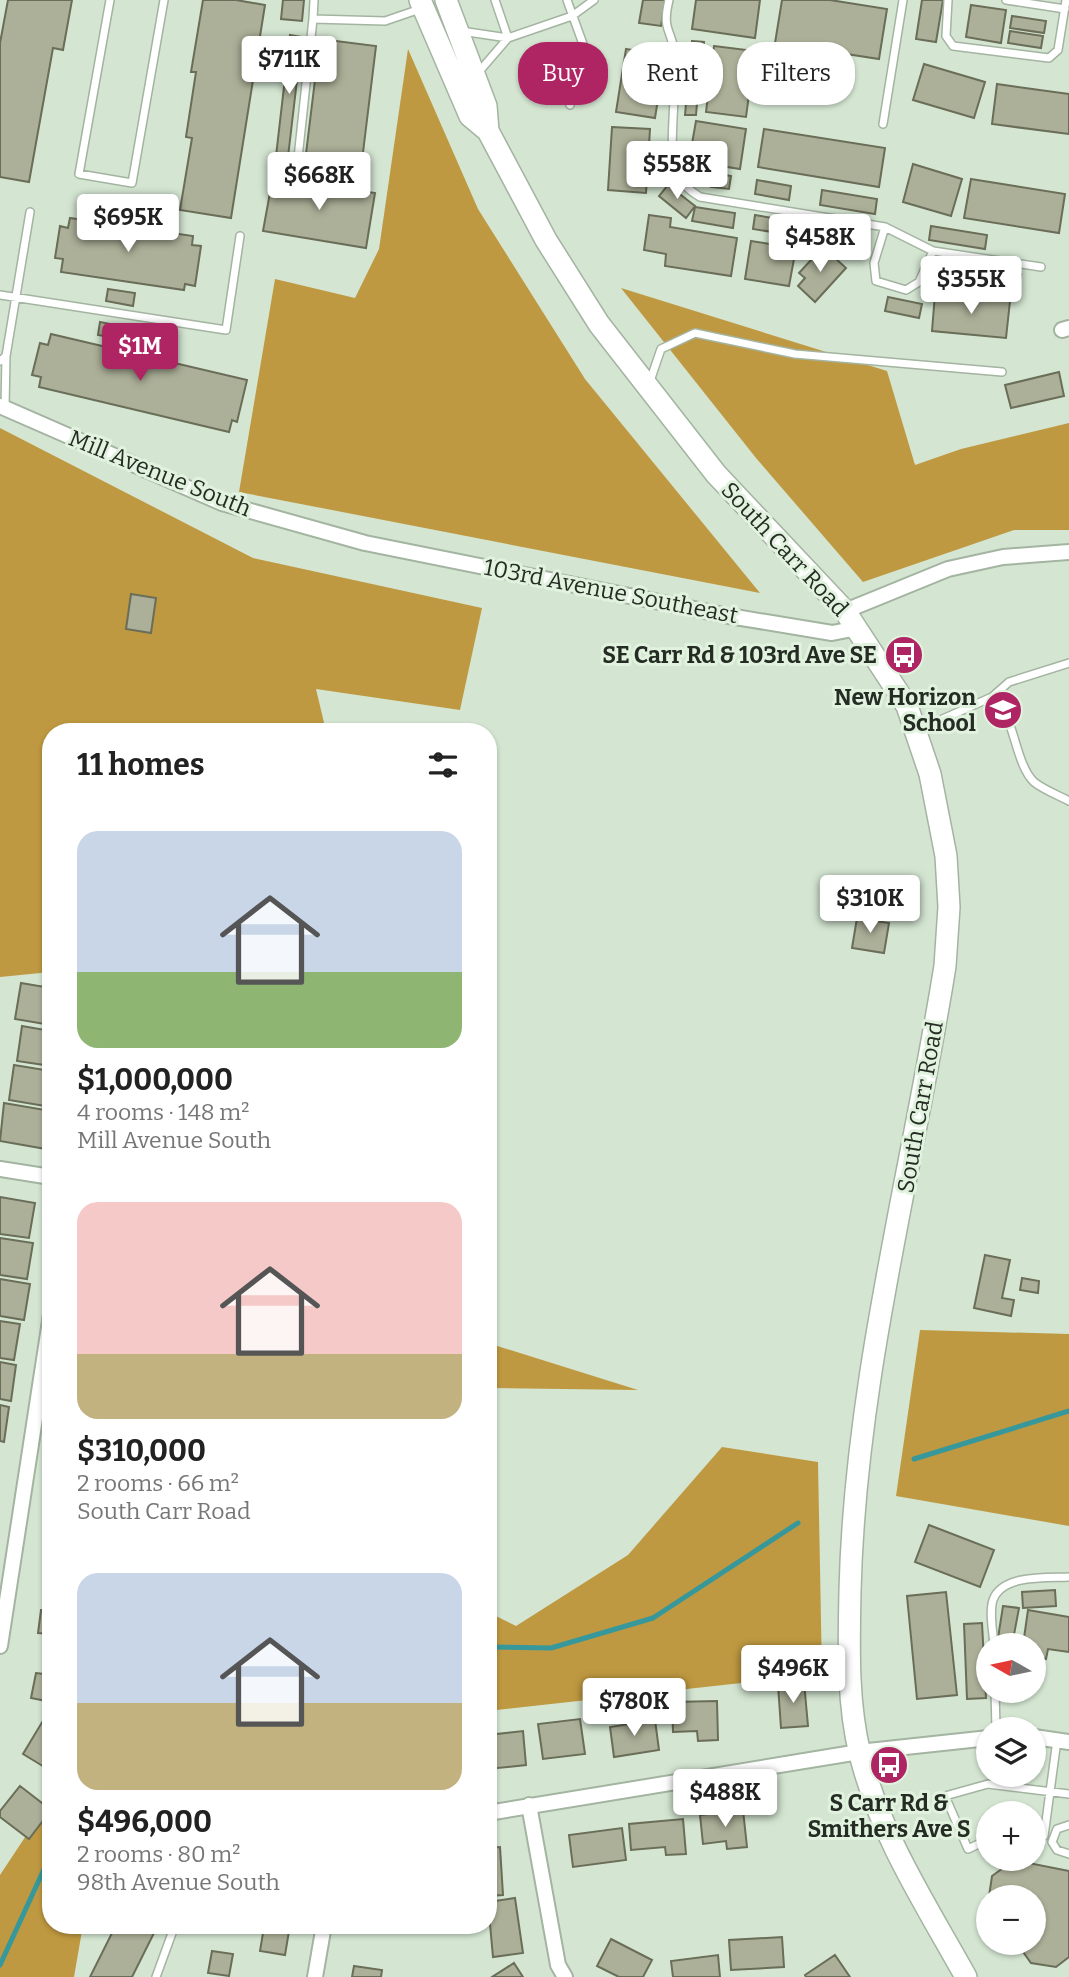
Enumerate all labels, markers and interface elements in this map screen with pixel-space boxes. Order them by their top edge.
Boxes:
pin: $711K [240,36,338,96]
chip: Buy [518,42,608,105]
chip: Rent [622,42,723,105]
chip: Filters [737,42,855,105]
text: $711K [258,45,320,73]
pin: $558K [628,142,726,201]
text: $558K [643,150,712,178]
pin: $668K [270,152,368,212]
text: $668K [283,161,355,189]
pin: $695K [79,194,177,254]
text: $695K [93,203,163,231]
pin: $458K [771,215,869,274]
text: $458K [785,223,855,251]
pin: $355K [922,256,1020,316]
text: $355K [937,265,1005,293]
pin: $1M [106,324,174,383]
text: $1M [118,332,162,360]
street label: Mill Avenue South [65,424,255,522]
street label: South Carr Road [716,476,855,622]
street label: 103rd Avenue Southeast [482,553,740,629]
bus stop icon: SE Carr Rd & 103rd Ave SE [883,634,925,676]
place label: SE Carr Rd & 103rd Ave SE [602,641,877,669]
place label: New Horizon School [834,683,976,737]
school or university icon: New Horizon School [982,689,1024,731]
icon: filters [424,746,462,784]
text: 11 homes [77,747,205,783]
pin: $310K [821,876,919,935]
icon: home [207,877,333,1003]
text: $310K [836,884,904,912]
street label: South Carr Road [891,1019,949,1195]
text: $1,000,000 [77,1062,233,1098]
text: 4 rooms · 148 m² [77,1098,249,1126]
text: Mill Avenue South [77,1126,271,1154]
icon: home [207,1248,333,1374]
text: $310,000 [77,1433,206,1469]
text: 2 rooms · 66 m² [77,1469,239,1497]
text: South Carr Road [77,1497,251,1525]
icon: home [207,1619,333,1745]
north arrow [976,1633,1046,1703]
map controls [976,1633,1046,1955]
pin: $496K [744,1646,842,1705]
text: $496K [757,1654,829,1682]
pin: $780K [585,1678,683,1738]
text: $780K [599,1687,669,1715]
button: layers [976,1717,1046,1787]
bus stop icon: S Carr Rd & Smithers Ave S [868,1744,910,1786]
pin: $488K [676,1770,774,1829]
text: $488K [689,1778,761,1806]
place label: S Carr Rd & Smithers Ave S [807,1789,971,1843]
button: + [976,1801,1046,1871]
text: $496,000 [77,1804,212,1840]
text: 2 rooms · 80 m² [77,1840,240,1868]
text: 98th Avenue South [77,1868,280,1896]
button: − [976,1885,1046,1955]

